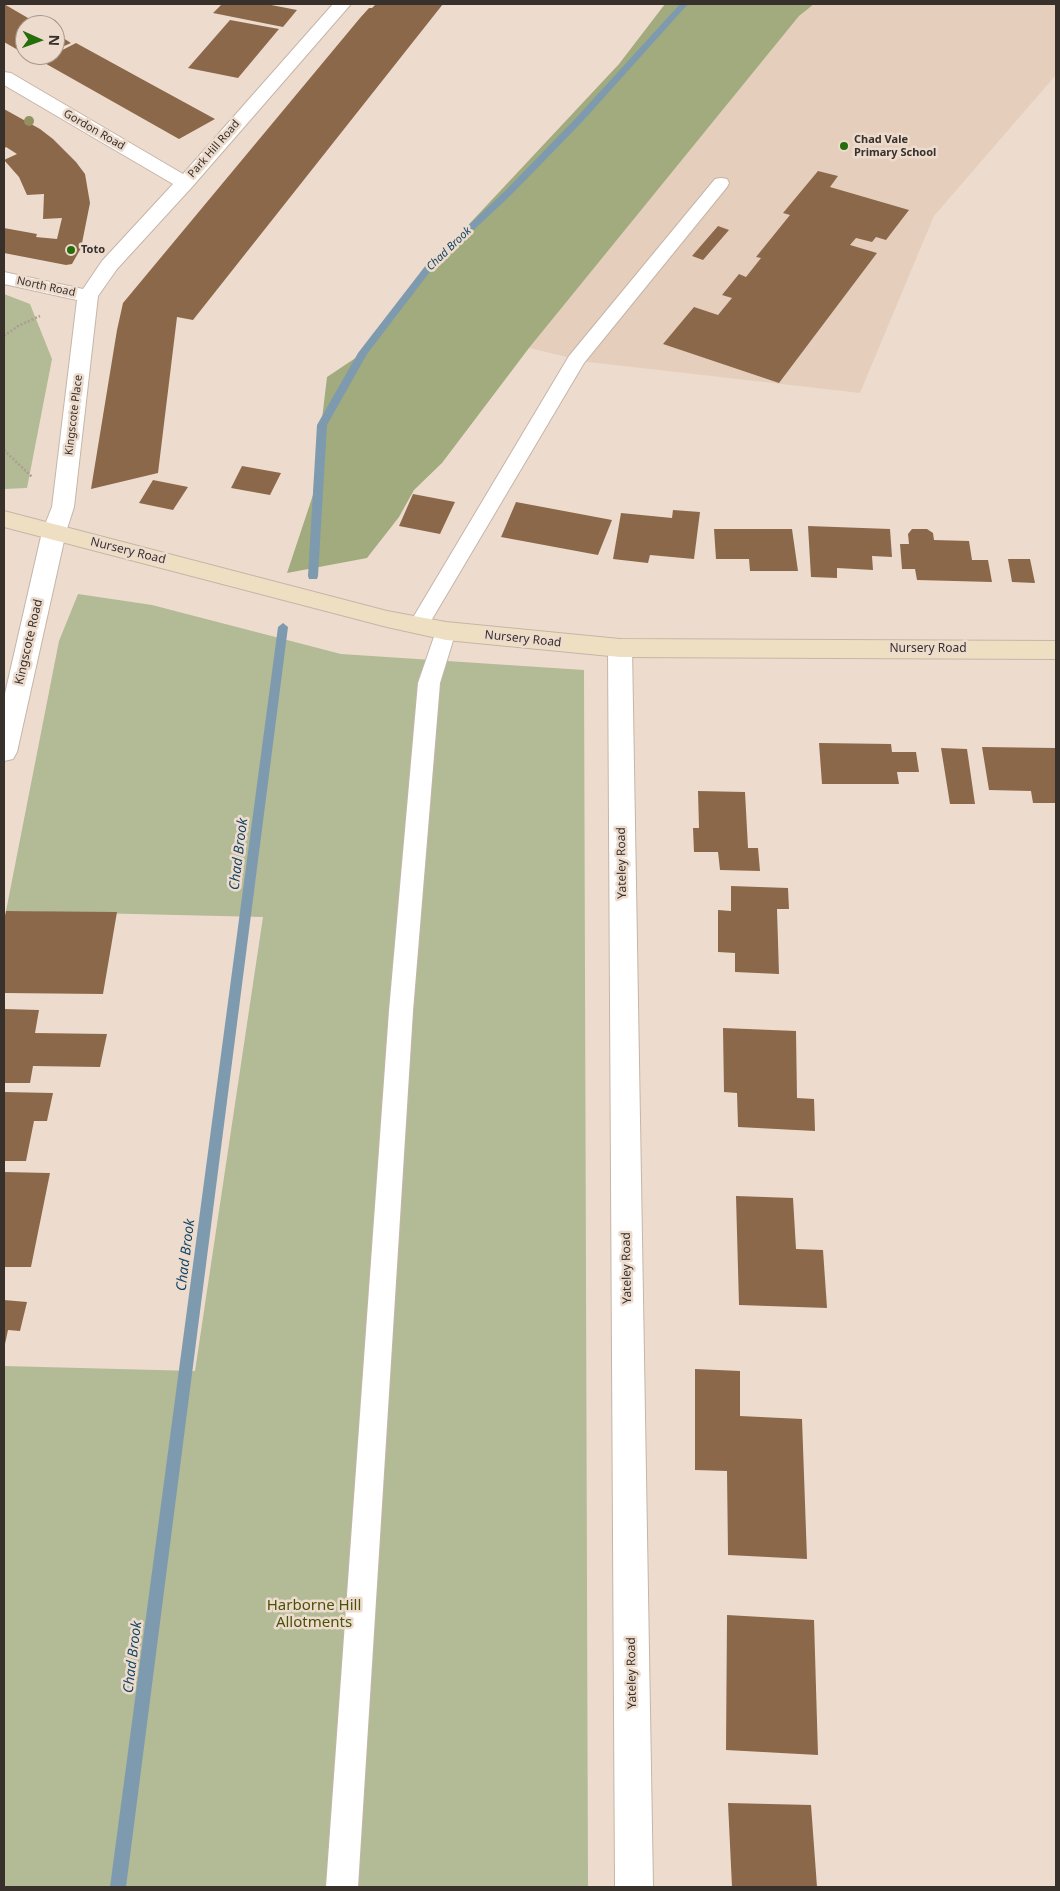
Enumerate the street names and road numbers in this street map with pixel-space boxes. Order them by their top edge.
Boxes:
street label: Gordon Road [61,107,127,153]
street label: Park Hill Road [185,117,243,181]
street label: North Road [15,274,77,300]
street label: Kingscote Place [63,374,85,456]
street label: Nursery Road [89,535,167,567]
street label: Kingscote Road [12,598,46,686]
street label: Nursery Road [484,628,562,650]
street label: Nursery Road [889,642,967,656]
street label: Yateley Road [614,827,630,899]
street label: Yateley Road [619,1232,635,1304]
street label: Yateley Road [624,1637,640,1709]

